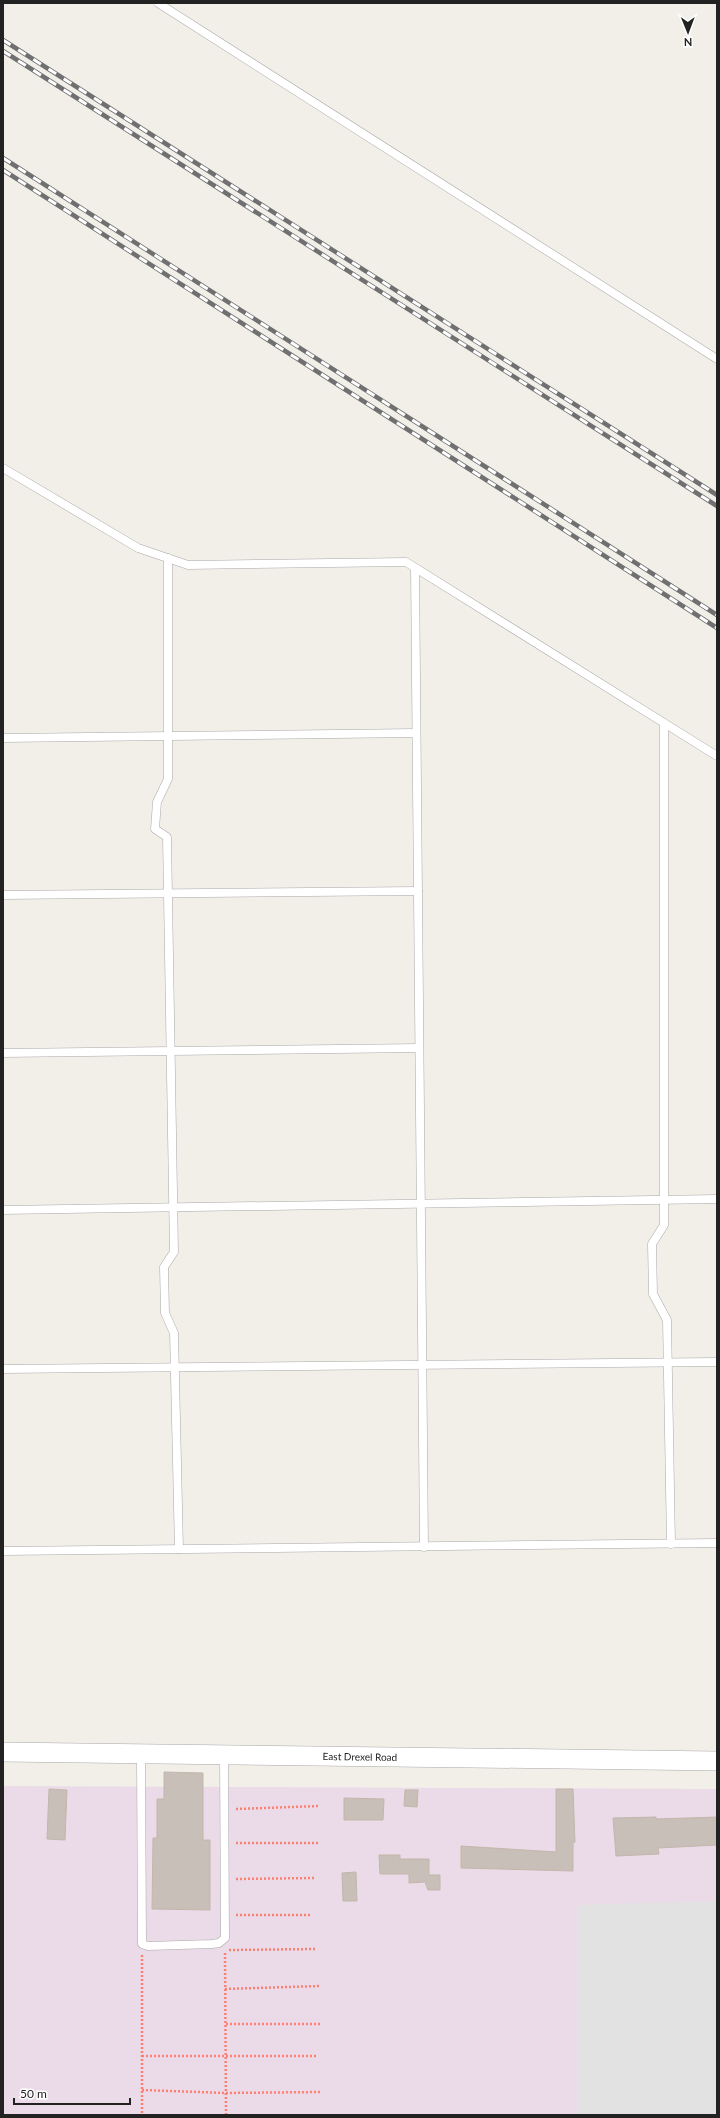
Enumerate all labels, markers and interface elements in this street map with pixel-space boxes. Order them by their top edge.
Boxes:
north arrow [668,12,708,52]
text: N [684,36,693,49]
street label: East Drexel Road [323,1750,397,1763]
scale bar [14,2080,130,2106]
text: 50 m [20,2086,47,2101]

